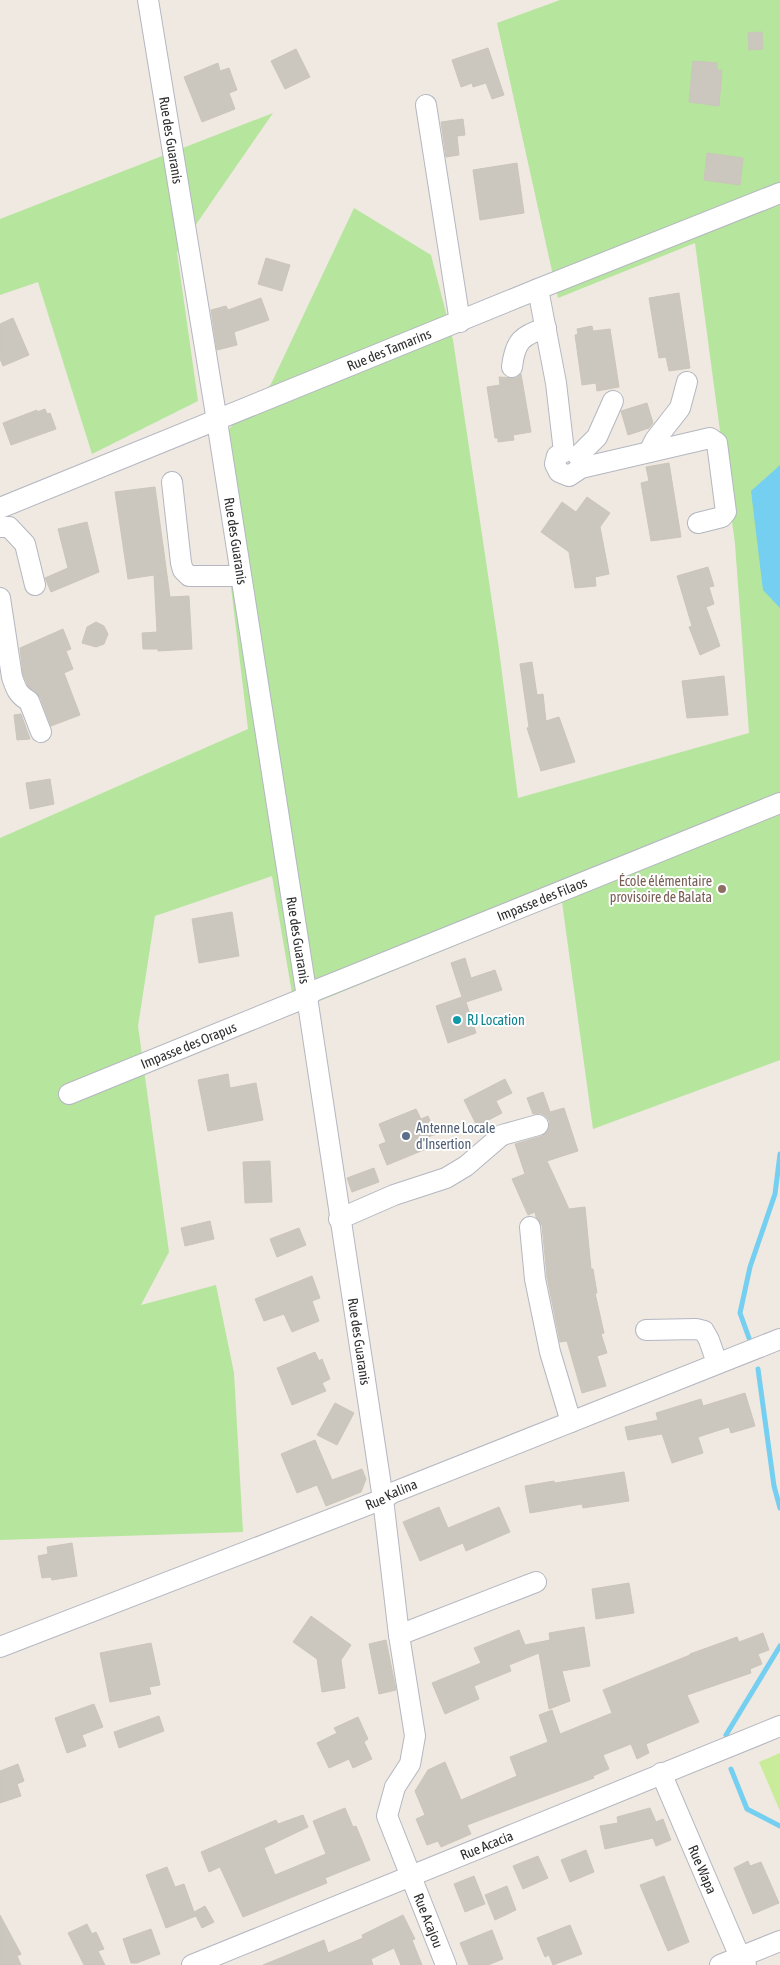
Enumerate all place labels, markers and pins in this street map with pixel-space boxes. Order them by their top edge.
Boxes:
place label: École élémentaire provisoire de Balata [610,873,712,905]
marker: École élémentaire provisoire de Balata [716,883,728,895]
place label: RJ Location [467,1012,525,1028]
marker: RJ Location [451,1014,463,1026]
place label: Antenne Locale d'Insertion [416,1120,495,1152]
marker: Antenne Locale d'Insertion [400,1130,412,1142]

